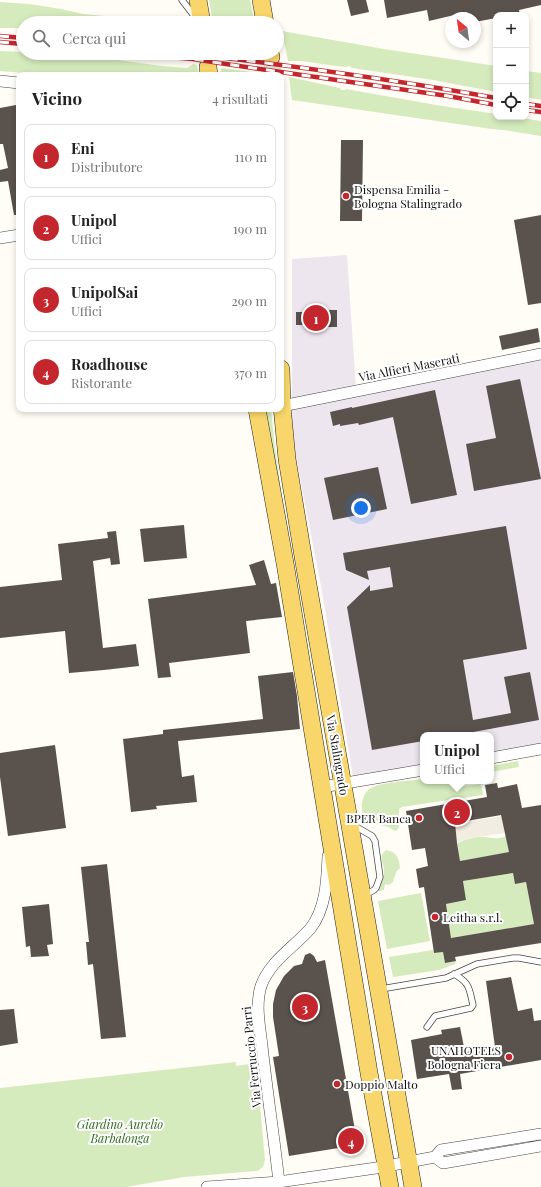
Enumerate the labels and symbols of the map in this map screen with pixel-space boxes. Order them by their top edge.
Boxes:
north arrow [445,12,481,48]
place label: Dispensa Emilia - Bologna Stalingrado [354,181,462,211]
marker: Dispensa Emilia - Bologna Stalingrado [341,191,351,201]
pin: 1 [303,303,329,333]
street label: Via Alfieri Maserati [356,349,461,385]
your location [351,498,371,518]
street label: Via Stalingrado [323,713,353,797]
pin: 2 [444,797,470,827]
place label: BPER Banca [346,810,411,826]
marker: BPER Banca [414,813,424,823]
place label: Leitha s.r.l. [443,909,503,925]
marker: Leitha s.r.l. [430,912,440,922]
pin: 3 [292,992,318,1022]
street label: Via Ferruccio Parri [238,1005,264,1109]
place label: UNAHOTELS Bologna Fiera [427,1042,501,1072]
marker: UNAHOTELS Bologna Fiera [504,1052,514,1062]
place label: Doppio Malto [345,1076,418,1092]
marker: Doppio Malto [332,1079,342,1089]
park label: Giardino Aurelio Barbalonga [77,1116,163,1146]
pin: 4 [338,1126,364,1156]

